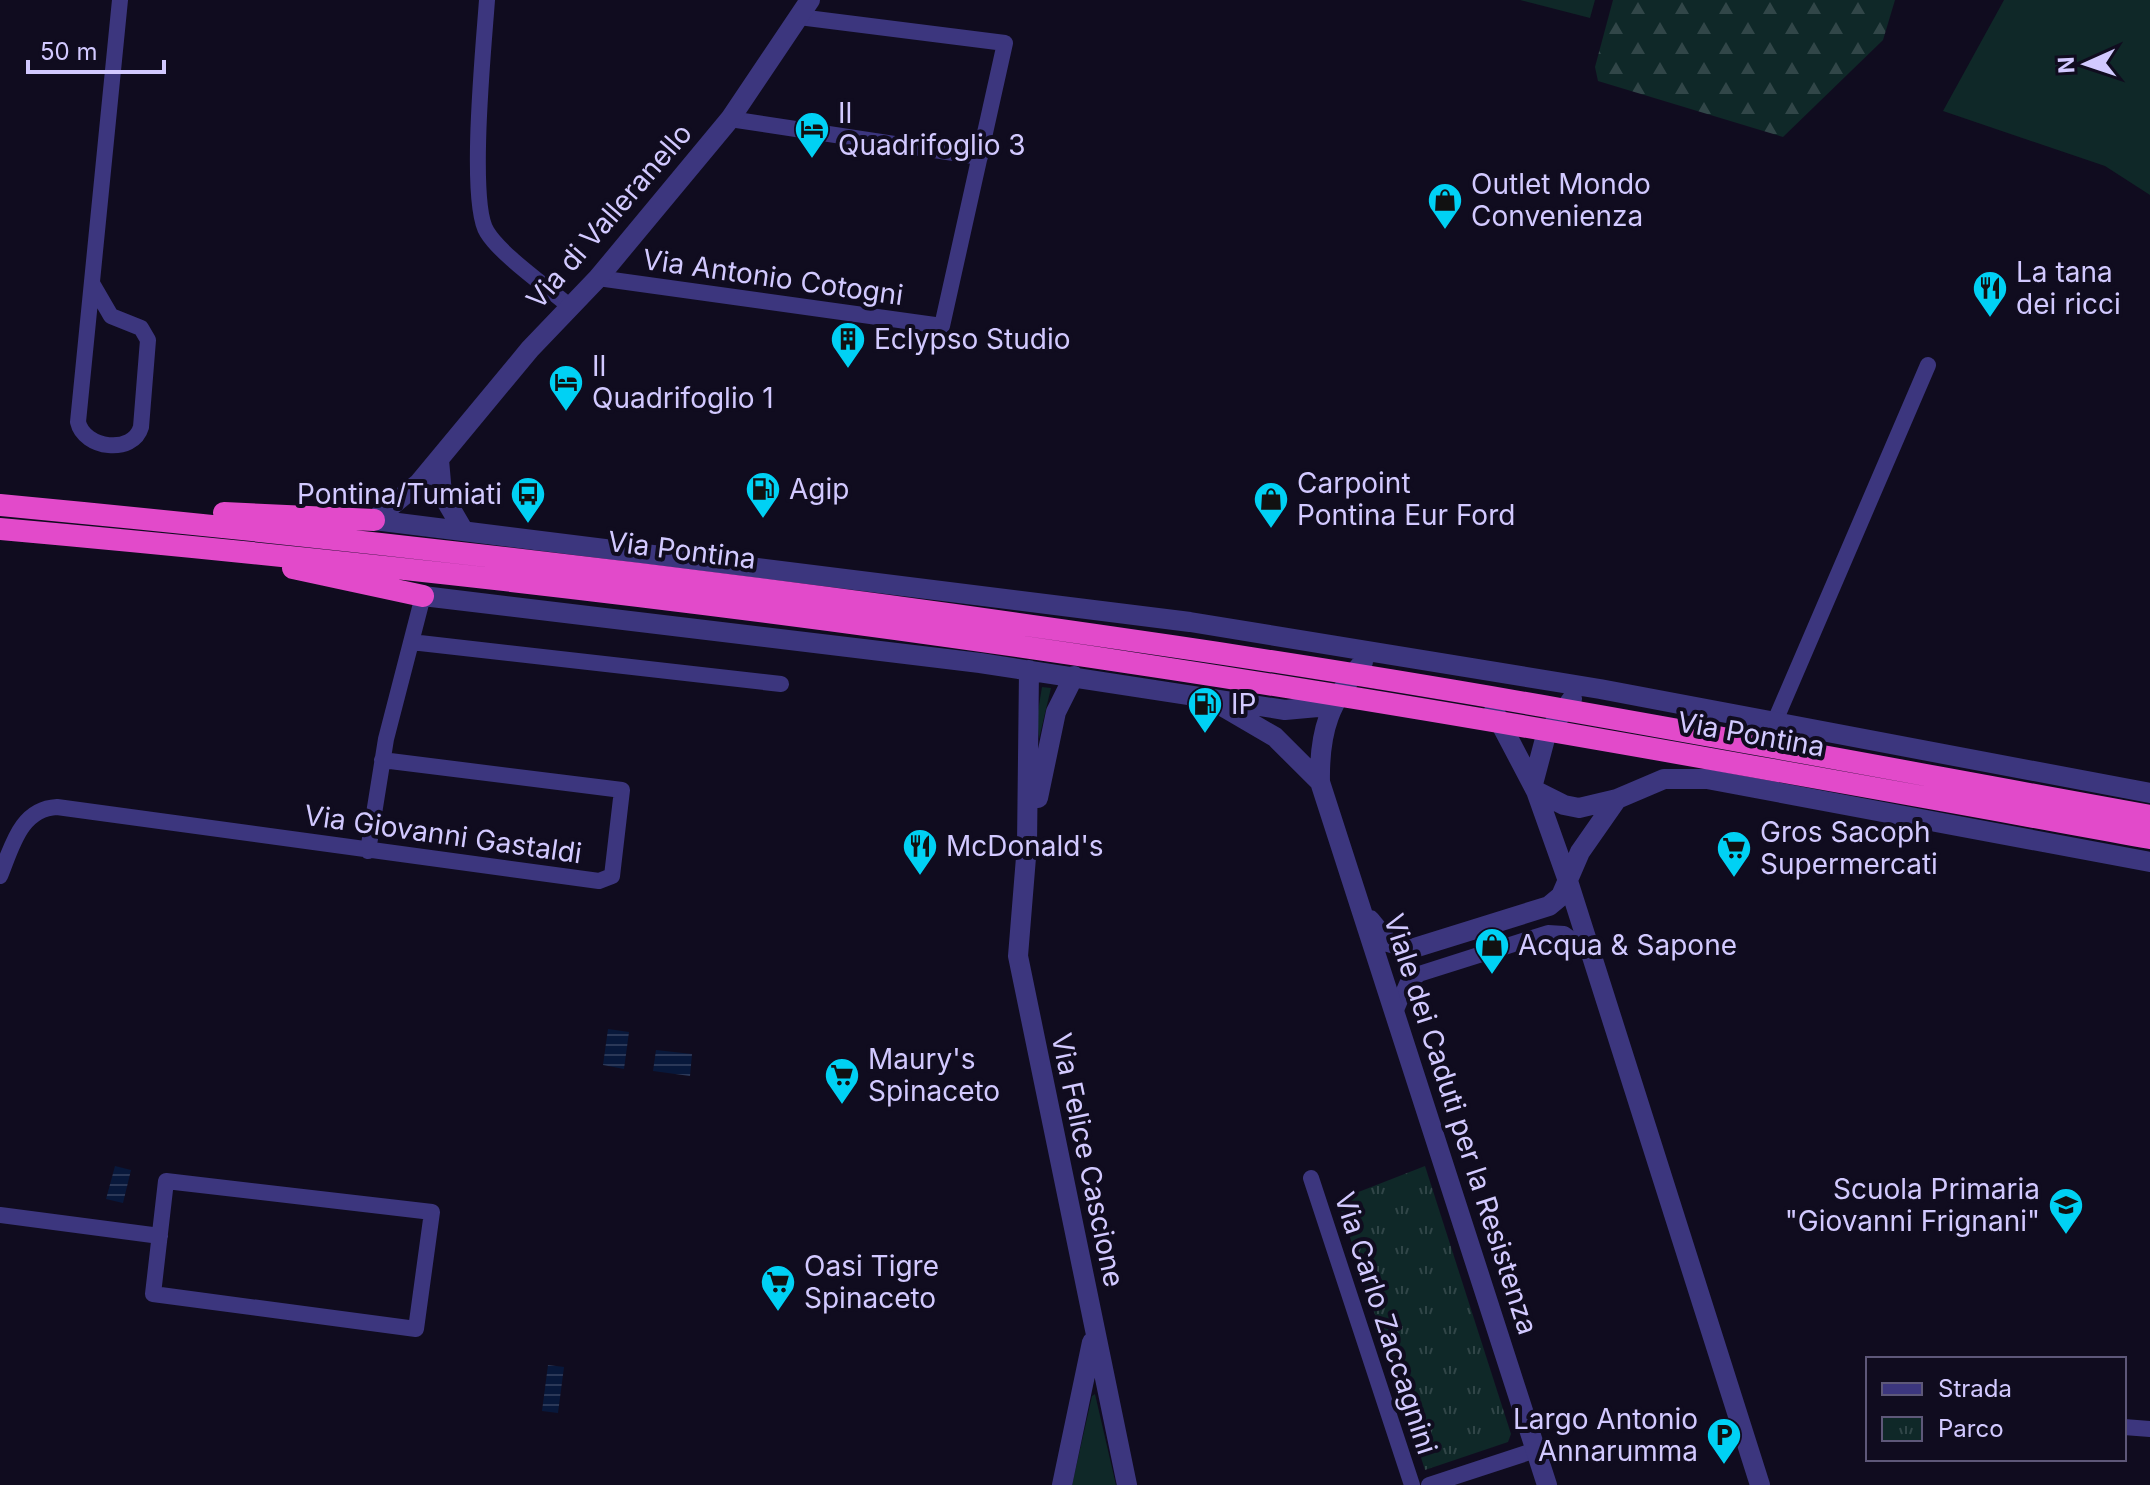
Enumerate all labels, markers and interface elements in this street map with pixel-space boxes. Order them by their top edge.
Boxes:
scale bar [28,24,164,74]
north arrow [2046,24,2126,104]
text: 50 m [40,37,98,66]
text: N [2053,56,2079,74]
place label: Il Quadrifoglio 3 [838,96,1026,162]
hotel icon: Il Quadrifoglio 3 [793,110,831,160]
street label: Via di Valleranello [519,116,699,316]
place label: Outlet Mondo Convenienza [1471,167,1651,233]
shop icon: Outlet Mondo Convenienza [1426,181,1464,231]
street label: Via Antonio Cotogni [641,242,905,312]
place label: La tana dei ricci [2016,255,2121,321]
restaurant icon: La tana dei ricci [1971,269,2009,319]
building icon: Eclypso Studio [829,320,867,370]
place label: Eclypso Studio [874,322,1070,356]
place label: Il Quadrifoglio 1 [592,349,774,415]
hotel icon: Il Quadrifoglio 1 [547,363,585,413]
place label: Carpoint Pontina Eur Ford [1297,466,1515,532]
fuel station icon: Agip [744,470,782,520]
place label: Agip [789,472,849,506]
bus stop icon: Pontina/Tumiati [509,475,547,525]
place label: Pontina/Tumiati [297,477,502,511]
shop icon: Carpoint Pontina Eur Ford [1252,480,1290,530]
street label: Via Pontina [606,524,758,576]
fuel station icon: IP [1186,685,1224,735]
place label: IP [1231,687,1256,721]
street label: Via Pontina [1675,704,1827,764]
street label: Via Giovanni Gastaldi [302,798,584,870]
place label: Gros Sacoph Supermercati [1760,815,1938,881]
restaurant icon: McDonald's [901,827,939,877]
place label: McDonald's [946,829,1104,863]
supermarket icon: Gros Sacoph Supermercati [1715,829,1753,879]
street label: Viale dei Caduti per la Resistenza [1377,909,1545,1339]
shop icon: Acqua & Sapone [1473,926,1511,976]
place label: Acqua & Sapone [1518,928,1737,962]
street label: Via Felice Cascione [1044,1030,1132,1290]
place label: Maury's Spinaceto [868,1042,1000,1108]
supermarket icon: Maury's Spinaceto [823,1056,861,1106]
place label: Scuola Primaria "Giovanni Frignani" [1785,1172,2040,1238]
school or university icon: Scuola Primaria "Giovanni Frignani" [2047,1186,2085,1236]
street label: Via Carlo Zaccagnini [1328,1188,1444,1458]
place label: Oasi Tigre Spinaceto [804,1249,939,1315]
supermarket icon: Oasi Tigre Spinaceto [759,1263,797,1313]
legend [1866,1357,2126,1461]
text: Strada [1938,1374,2012,1403]
place label: Largo Antonio Annarumma [1513,1402,1698,1468]
text: Parco [1938,1414,2004,1443]
parking icon: Largo Antonio Annarumma [1705,1416,1743,1466]

